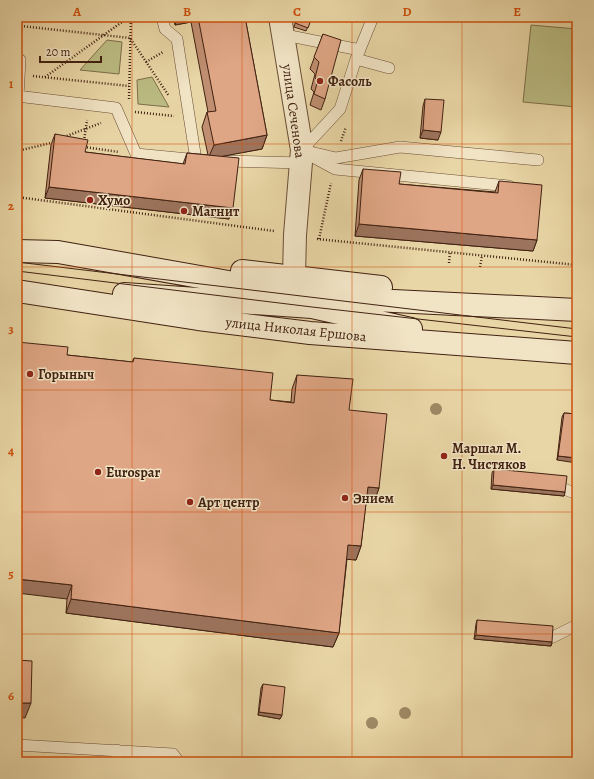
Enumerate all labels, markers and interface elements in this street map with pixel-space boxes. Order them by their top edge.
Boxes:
text: A [72,3,82,20]
text: B [183,3,191,20]
text: C [293,3,301,20]
text: D [402,3,412,20]
text: E [513,3,521,20]
scale bar [40,38,101,64]
text: 20 m [46,44,70,60]
street label: улица Сеченова [277,62,310,160]
place label: Фасоль [328,72,372,91]
text: 1 [9,75,14,92]
marker: Фасоль [315,76,325,86]
place label: Хумо [98,191,130,210]
marker: Хумо [85,195,95,205]
text: 2 [8,197,15,214]
place label: Магнит [192,202,240,221]
marker: Магнит [179,206,189,216]
street label: улица Николая Ершова [224,313,368,346]
text: 3 [8,320,14,337]
place label: Горыныч [38,365,94,384]
marker: Горыныч [25,369,35,379]
place label: Маршал М. Н. Чистяков [452,439,526,474]
text: 4 [8,442,14,459]
marker: Маршал М. Н. Чистяков [439,451,449,461]
place label: Eurospar [106,463,161,482]
marker: Eurospar [93,467,103,477]
place label: Энием [353,489,395,508]
place label: Арт центр [197,493,260,512]
marker: Энием [340,493,350,503]
marker: Арт центр [185,497,195,507]
text: 5 [8,565,14,582]
text: 6 [8,687,14,704]

